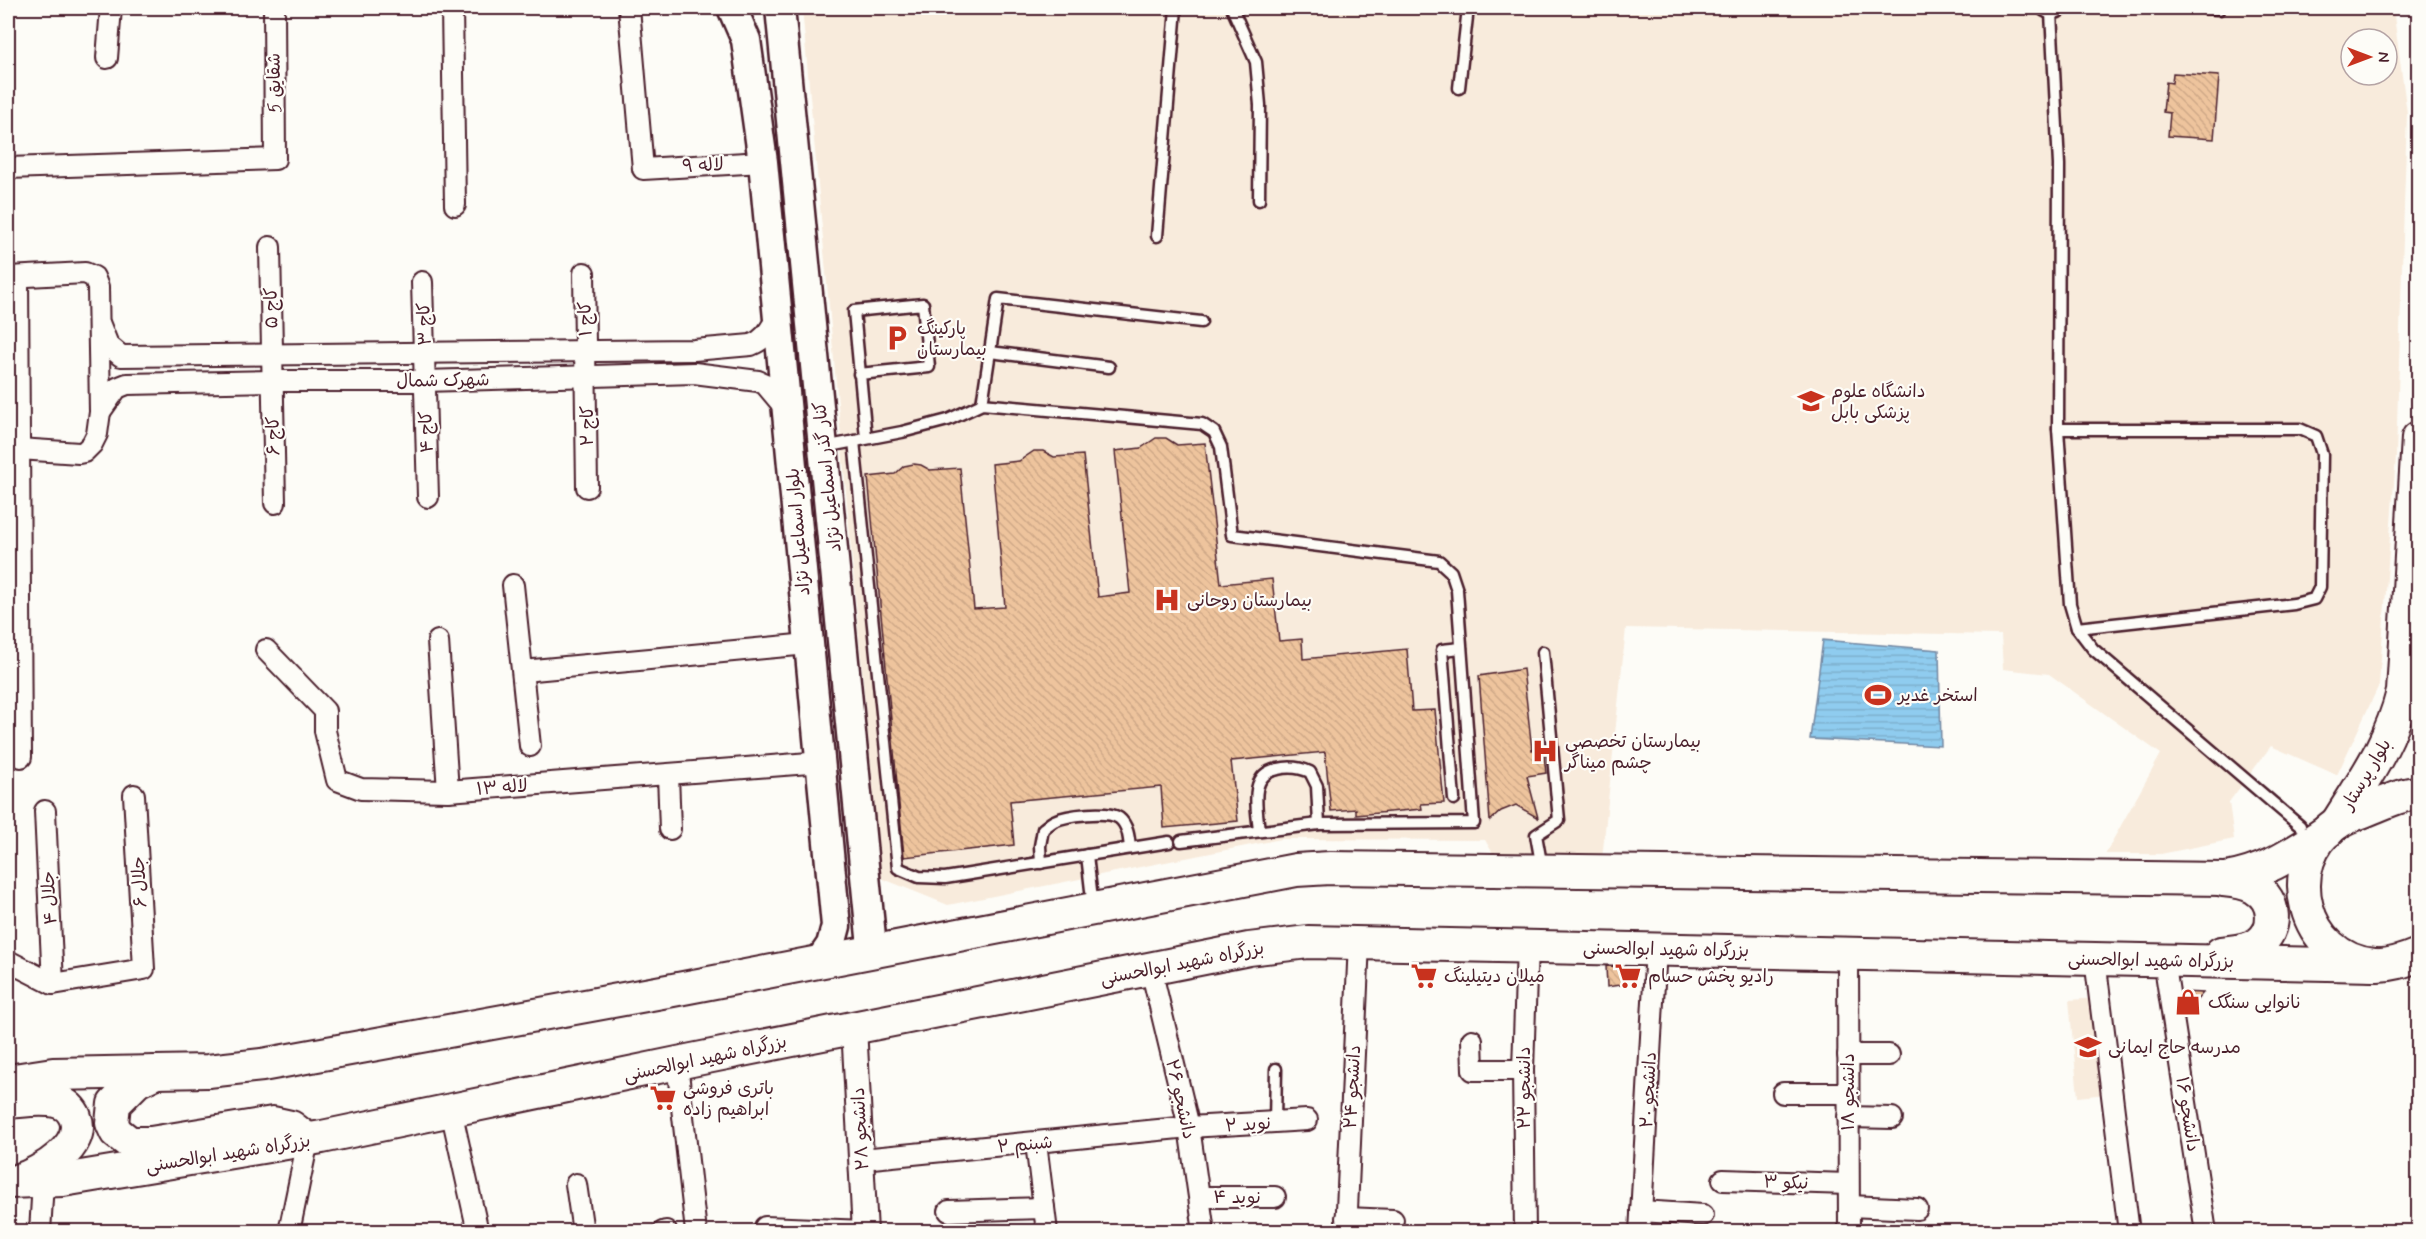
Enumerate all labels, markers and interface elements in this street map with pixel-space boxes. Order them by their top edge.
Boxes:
north arrow [2339,27,2399,87]
text: N [2372,52,2393,62]
street label: شقايق 5 [262,53,288,113]
street label: لاله ۹ [682,153,724,179]
street label: کاج ۵ [260,287,284,329]
street label: کاج ۱ [573,301,599,337]
street label: کاج ۳ [412,302,438,346]
place label: پارکینگ بیمارستان [917,317,987,362]
parking icon: پارکینگ بیمارستان [882,323,912,353]
street label: شهرک شمال [396,368,490,394]
place label: دانشگاه علوم پزشکی بابل [1831,380,1925,425]
school or university icon: دانشگاه علوم پزشکی بابل [1796,386,1826,416]
street label: کنار گذر اسماعیل نژاد [808,400,848,553]
street label: کاج ۲ [576,405,600,446]
street label: کاج ۴ [414,410,440,453]
street label: کاج ۶ [262,416,286,456]
street label: بلوار اسماعیل نژاد [781,467,817,597]
hospital icon: بیمارستان روحانی [1152,585,1182,615]
place label: بیمارستان روحانی [1187,589,1312,613]
sports icon: استخر غدیر [1863,680,1893,710]
place label: استخر غدیر [1896,684,1978,708]
place label: بیمارستان تخصصی چشم میناگر [1563,730,1701,776]
street label: بلوار پرستار [2335,734,2398,816]
hospital icon: بیمارستان تخصصی چشم میناگر [1530,736,1560,766]
street label: لاله ۱۳ [476,774,529,802]
street label: جلال ۶ [127,856,153,908]
street label: جلال ۴ [37,870,63,925]
street label: بزرگراه شهید ابوالحسنی [1098,936,1266,992]
street label: بزرگراه شهید ابوالحسنی [1583,937,1749,963]
street label: بزرگراه شهید ابوالحسنی [2068,948,2234,974]
supermarket icon: میلان دیتیلینگ [1409,961,1439,991]
supermarket icon: رادیو پخش حسام [1613,961,1643,991]
place label: میلان دیتیلینگ [1444,965,1545,989]
place label: رادیو پخش حسام [1648,965,1774,990]
shop icon: نانوایی سنگک [2173,987,2203,1017]
place label: نانوایی سنگک [2208,991,2301,1015]
street label: بزرگراه شهید ابوالحسنی [621,1030,789,1088]
school or university icon: مدرسه حاج ایمانی [2073,1032,2103,1062]
place label: مدرسه حاج ایمانی [2108,1036,2241,1060]
street label: دانشجو ۲۴ [1339,1044,1367,1130]
street label: دانشجو ۲۲ [1513,1047,1537,1129]
street label: دانشجو ۲۰ [1635,1051,1663,1129]
street label: دانشجو ۱۸ [1837,1053,1861,1131]
street label: دانشجو ۲۶ [1159,1057,1201,1142]
street label: دانشجو ۱۶ [2169,1075,2205,1153]
place label: باتری فروشی ابراهیم زاده [683,1077,774,1123]
supermarket icon: باتری فروشی ابراهیم زاده [648,1083,678,1113]
street label: دانشجو ۲۸ [847,1087,875,1171]
street label: نوید ۲ [1224,1111,1272,1139]
street label: بزرگراه شهید ابوالحسنی [144,1129,312,1179]
street label: شبنم ۲ [996,1131,1054,1160]
street label: نیکو ۳ [1763,1170,1809,1196]
street label: نوید ۴ [1213,1186,1261,1210]

